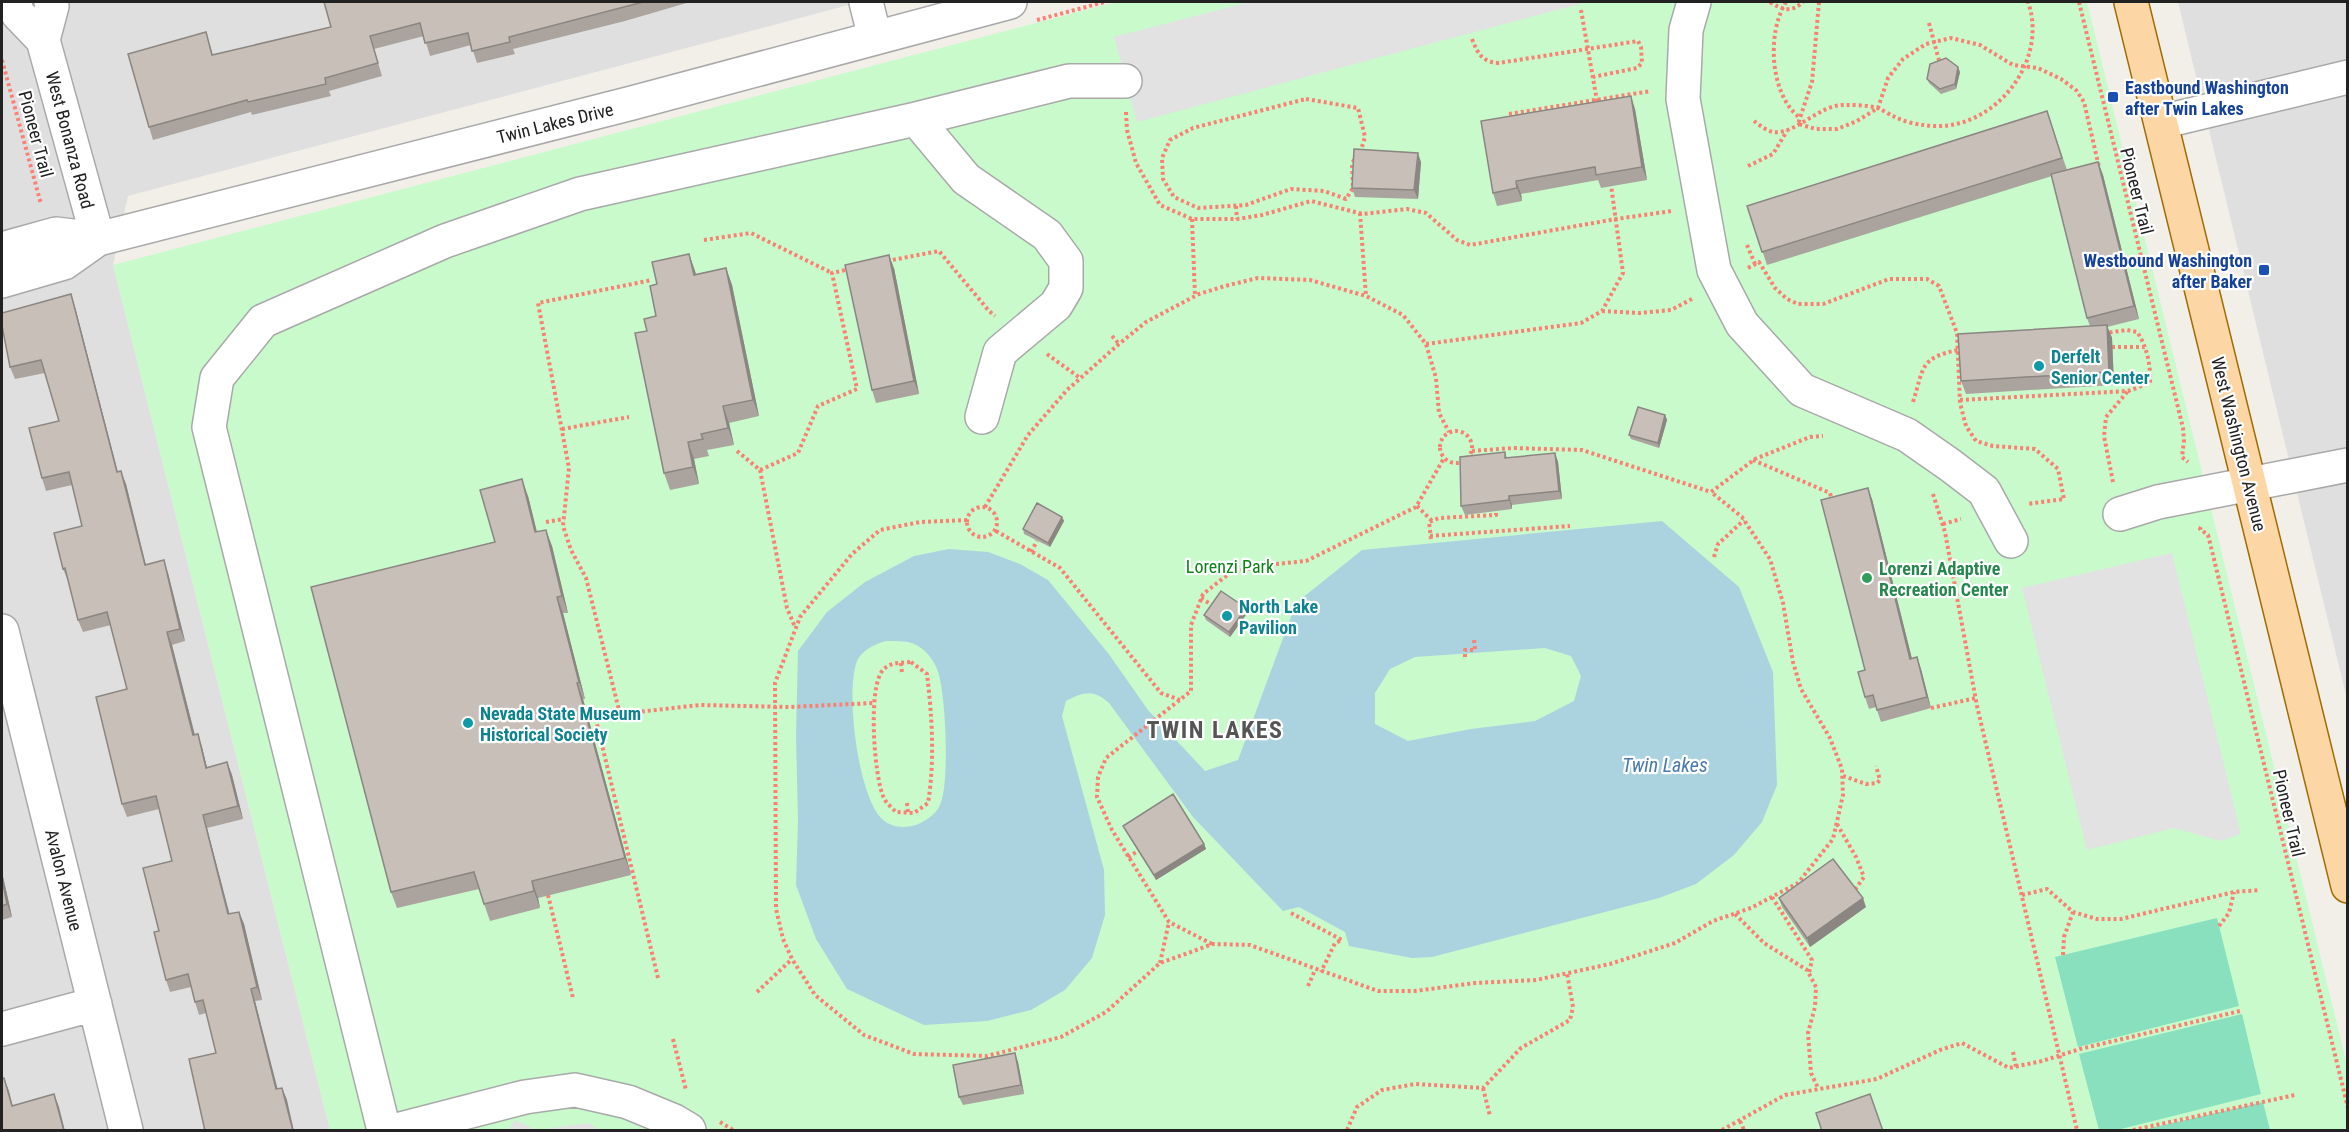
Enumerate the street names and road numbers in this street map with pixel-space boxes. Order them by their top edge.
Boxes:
street label: West Bonanza Road [42,69,98,211]
street label: Pioneer Trail [14,88,58,180]
street label: Twin Lakes Drive [495,98,615,148]
street label: Pioneer Trail [2116,145,2158,237]
street label: West Washington Avenue [2207,355,2271,533]
street label: Pioneer Trail [2269,767,2309,859]
street label: Avalon Avenue [41,827,87,933]

